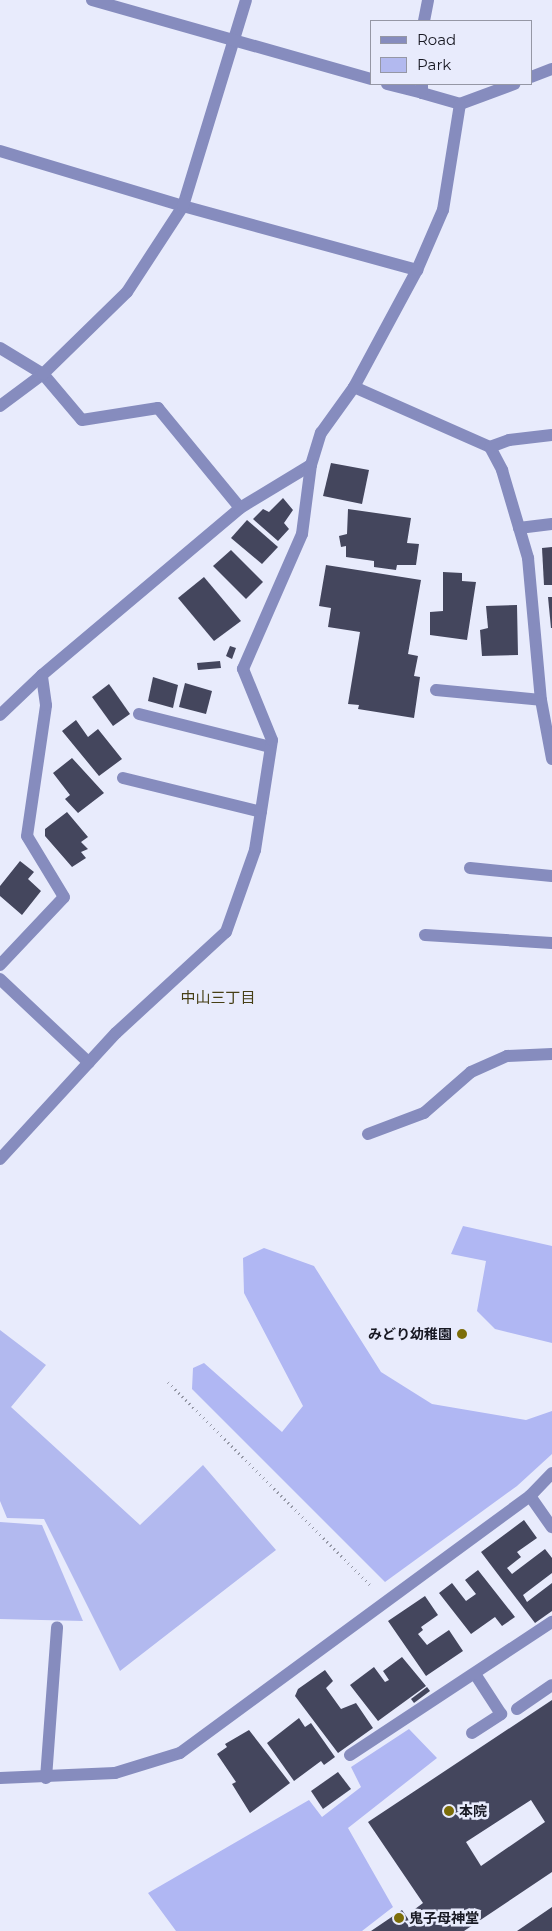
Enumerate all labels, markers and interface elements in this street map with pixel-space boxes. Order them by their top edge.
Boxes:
legend [370,20,532,85]
text: Road [417,30,456,49]
text: Park [417,55,451,74]
district label: 中山三丁目 [181,989,255,1007]
place label: みどり幼稚園 [368,1326,452,1342]
marker: みどり幼稚園 [456,1328,468,1340]
place label: 本院 [459,1803,487,1819]
marker: 本院 [443,1805,455,1817]
place label: 鬼子母神堂 [409,1910,479,1926]
marker: 鬼子母神堂 [393,1912,405,1924]

